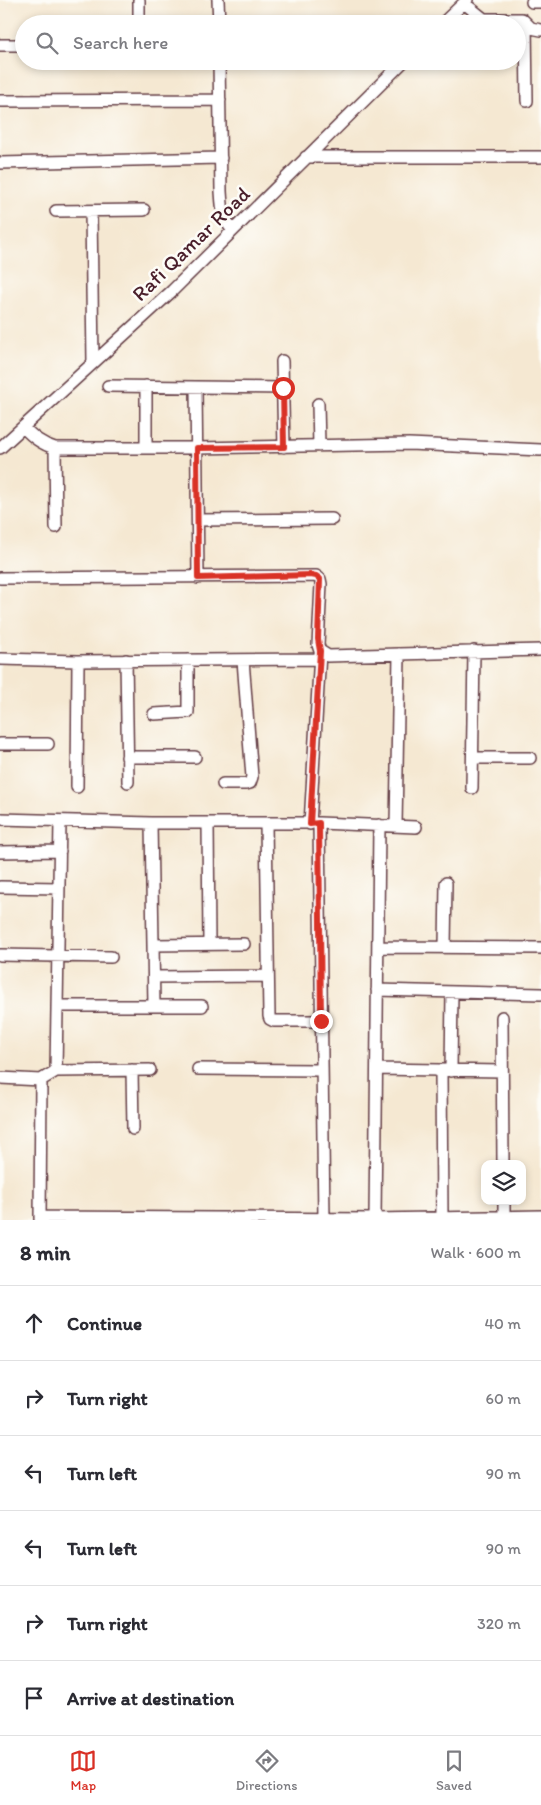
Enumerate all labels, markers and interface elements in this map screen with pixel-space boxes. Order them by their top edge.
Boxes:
search box [15,15,526,70]
icon: search [33,29,61,57]
text: Search here [73,31,168,54]
street label: Rafi Qamar Road [127,181,255,306]
route start [272,377,295,400]
route end [310,1010,333,1033]
map controls [481,1160,526,1205]
button: layers [481,1160,526,1205]
text: 8 min [20,1240,70,1265]
text: Walk · 600 m [431,1243,521,1262]
icon: ahead [20,1309,48,1337]
text: Continue [67,1312,142,1335]
text: 40 m [484,1314,521,1333]
icon: right [20,1384,48,1412]
text: Turn right [67,1387,148,1410]
text: 60 m [486,1389,521,1408]
icon: left [20,1459,48,1487]
text: Turn left [67,1462,137,1485]
text: 90 m [486,1464,521,1483]
icon: left [20,1534,48,1562]
text: Turn left [67,1537,137,1560]
text: 90 m [486,1539,521,1558]
icon: right [20,1609,48,1637]
text: Turn right [67,1612,148,1635]
text: 320 m [477,1614,521,1633]
icon: arrive [20,1684,48,1712]
text: Arrive at destination [67,1687,234,1710]
tab: Map [69,1747,97,1794]
tab: Directions [236,1747,297,1794]
tab: Saved [436,1747,472,1794]

